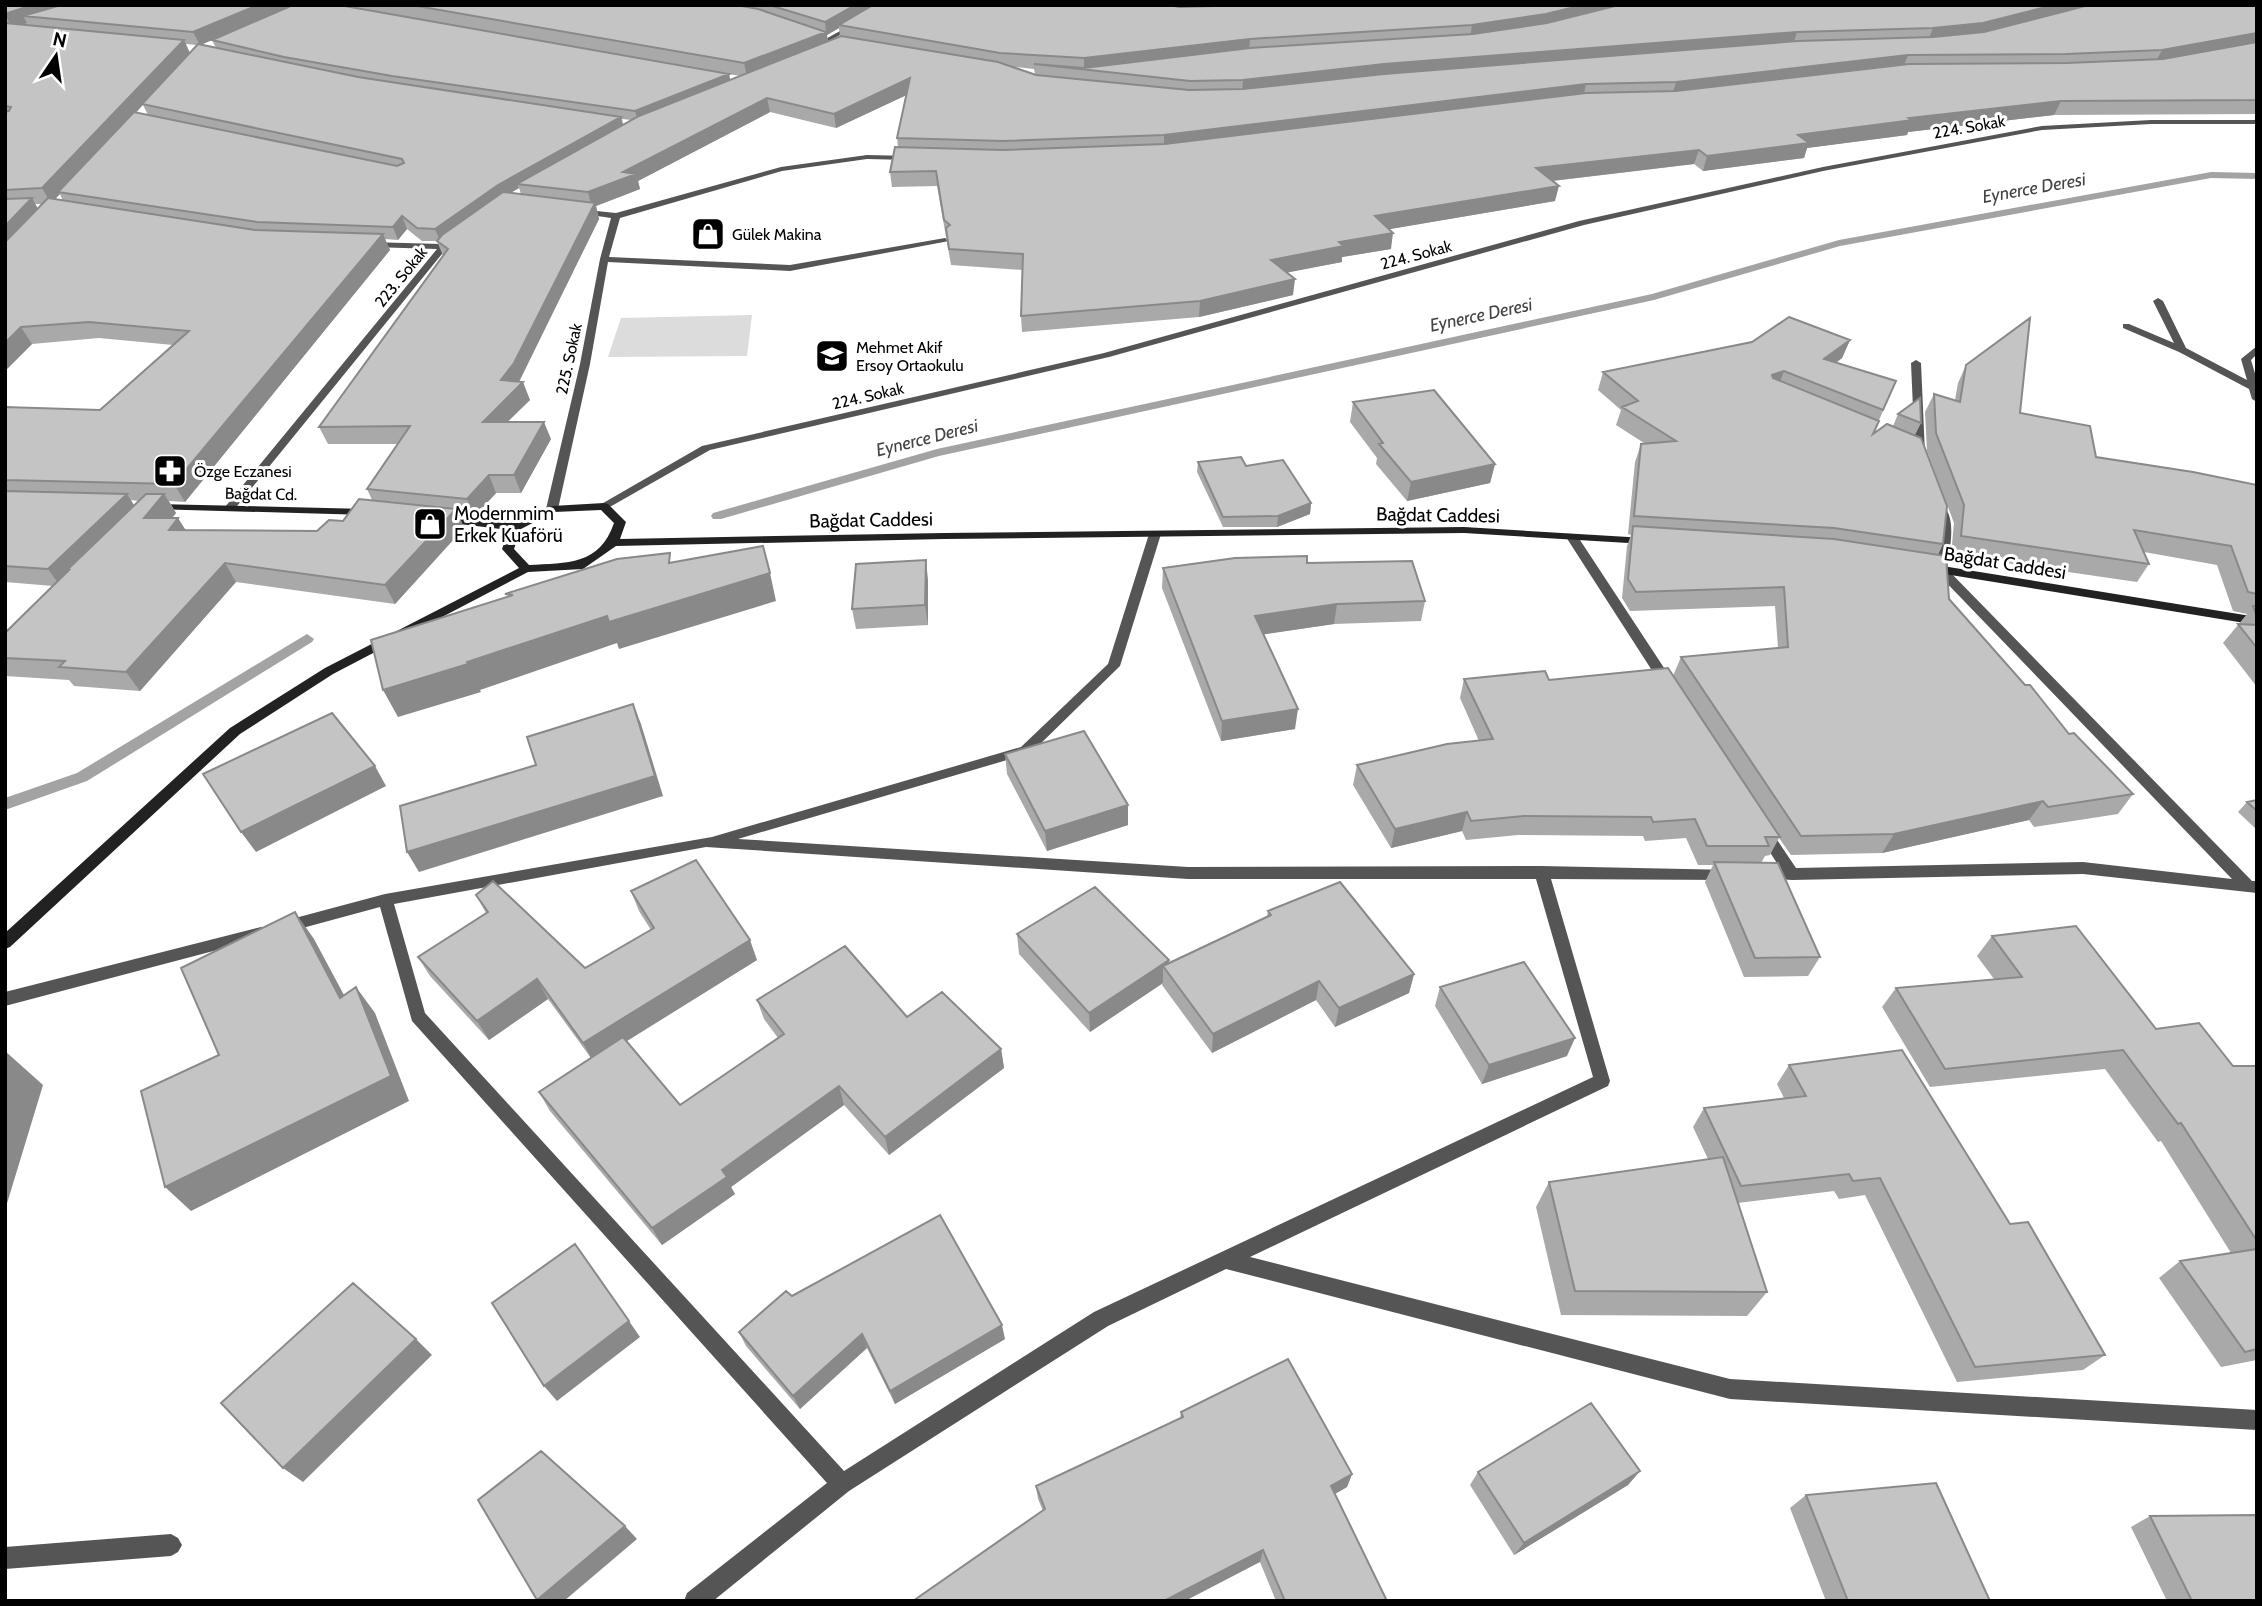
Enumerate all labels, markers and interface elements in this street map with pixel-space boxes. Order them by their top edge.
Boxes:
north arrow [21,21,91,91]
text: N [51,27,69,53]
street label: 224. Sokak [1932,111,2007,143]
water label: Eynerce Deresi [1981,168,2088,208]
shop icon: Gülek Makina [689,215,727,253]
place label: Gülek Makina [732,225,822,244]
street label: 224. Sokak [1378,236,1454,274]
street label: 223. Sokak [371,242,432,311]
water label: Eynerce Deresi [1428,293,1535,337]
street label: 225. Sokak [552,321,586,396]
school or university icon: Mehmet Akif Ersoy Ortaokulu [813,337,851,375]
place label: Mehmet Akif Ersoy Ortaokulu [856,338,964,375]
street label: 224. Sokak [830,378,906,413]
water label: Eynerce Deresi [874,414,981,461]
pharmacy icon: Özge Eczanesi [151,452,189,490]
place label: Özge Eczanesi [194,462,292,481]
street label: Bağdat Cd. [225,484,297,504]
place label: Modernmim Erkek Kuaförü [454,502,563,547]
street label: Bağdat Caddesi [1376,502,1500,528]
shop icon: Modernmim Erkek Kuaförü [411,505,449,543]
street label: Bağdat Caddesi [809,507,933,533]
street label: Bağdat Caddesi [1942,542,2068,584]

